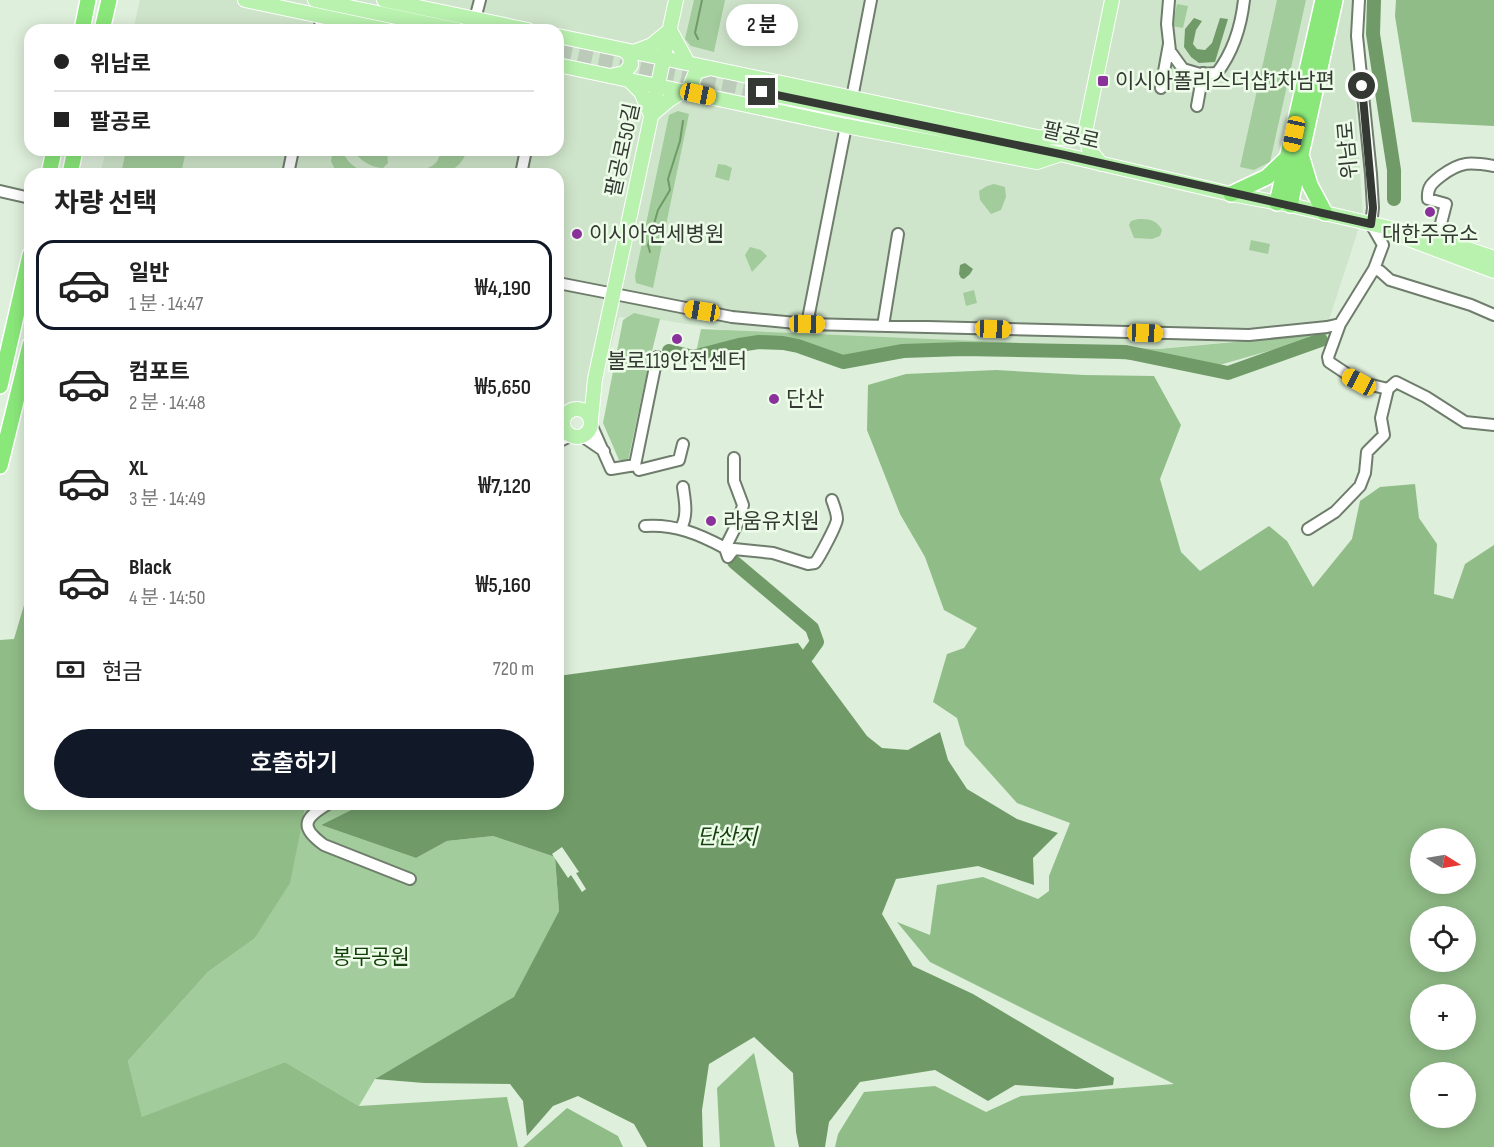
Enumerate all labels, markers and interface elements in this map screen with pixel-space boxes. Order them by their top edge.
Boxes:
callout: 2 분 [726,5,798,47]
text: 2 분 [747,13,777,37]
text: 위남로 [90,51,151,78]
place label: 이시아폴리스더샵1차남편 [1115,69,1335,94]
route start [1348,72,1375,99]
marker: 이시아폴리스더샵1차남편 [1096,74,1110,88]
route end [748,78,775,105]
car [679,81,717,107]
street label: 팔공로50길 [601,101,645,199]
text: 팔공로 [90,109,151,136]
car [1281,115,1307,153]
street label: 팔공로 [1040,117,1102,155]
street label: 위남로 [1333,120,1363,180]
text: 차량 선택 [54,188,158,220]
marker: 대한주유소 [1423,205,1437,219]
place label: 이시아연세병원 [589,222,724,247]
place label: 대한주유소 [1382,222,1478,247]
marker: 이시아연세병원 [570,227,584,241]
icon: car [57,258,111,312]
text: 일반 [129,260,169,287]
text: ₩4,190 [475,275,531,302]
text: 1 분 · 14:47 [129,292,203,316]
car [683,299,721,323]
car [789,315,825,333]
car [975,319,1011,339]
car [1127,323,1163,343]
marker: 불로119안전센터 [670,332,684,346]
place label: 불로119안전센터 [607,349,747,374]
icon: car [57,357,111,411]
text: 컴포트 [129,359,190,386]
car [1339,366,1379,398]
text: ₩5,650 [475,374,531,401]
place label: 단산 [786,387,825,412]
text: 2 분 · 14:48 [129,391,205,415]
marker: 단산 [767,392,781,406]
text: XL [129,455,148,482]
icon: car [57,456,111,510]
text: ₩7,120 [478,473,531,500]
text: 3 분 · 14:49 [129,487,206,511]
place label: 라움유치원 [723,509,820,534]
marker: 라움유치원 [704,514,718,528]
text: Black [129,554,171,581]
icon: car [57,555,111,609]
text: ₩5,160 [476,572,531,599]
text: 4 분 · 14:50 [129,586,205,610]
icon: cash [54,653,87,686]
text: 720 m [493,657,534,681]
text: 현금 [102,659,142,686]
button: 호출하기 [54,729,534,798]
water label: 단산지 [697,824,759,851]
north arrow [1410,828,1476,894]
map controls [1410,828,1476,1128]
button: locate [1410,906,1476,972]
park label: 봉무공원 [332,945,410,970]
button: + [1410,984,1476,1050]
button: − [1410,1062,1476,1128]

